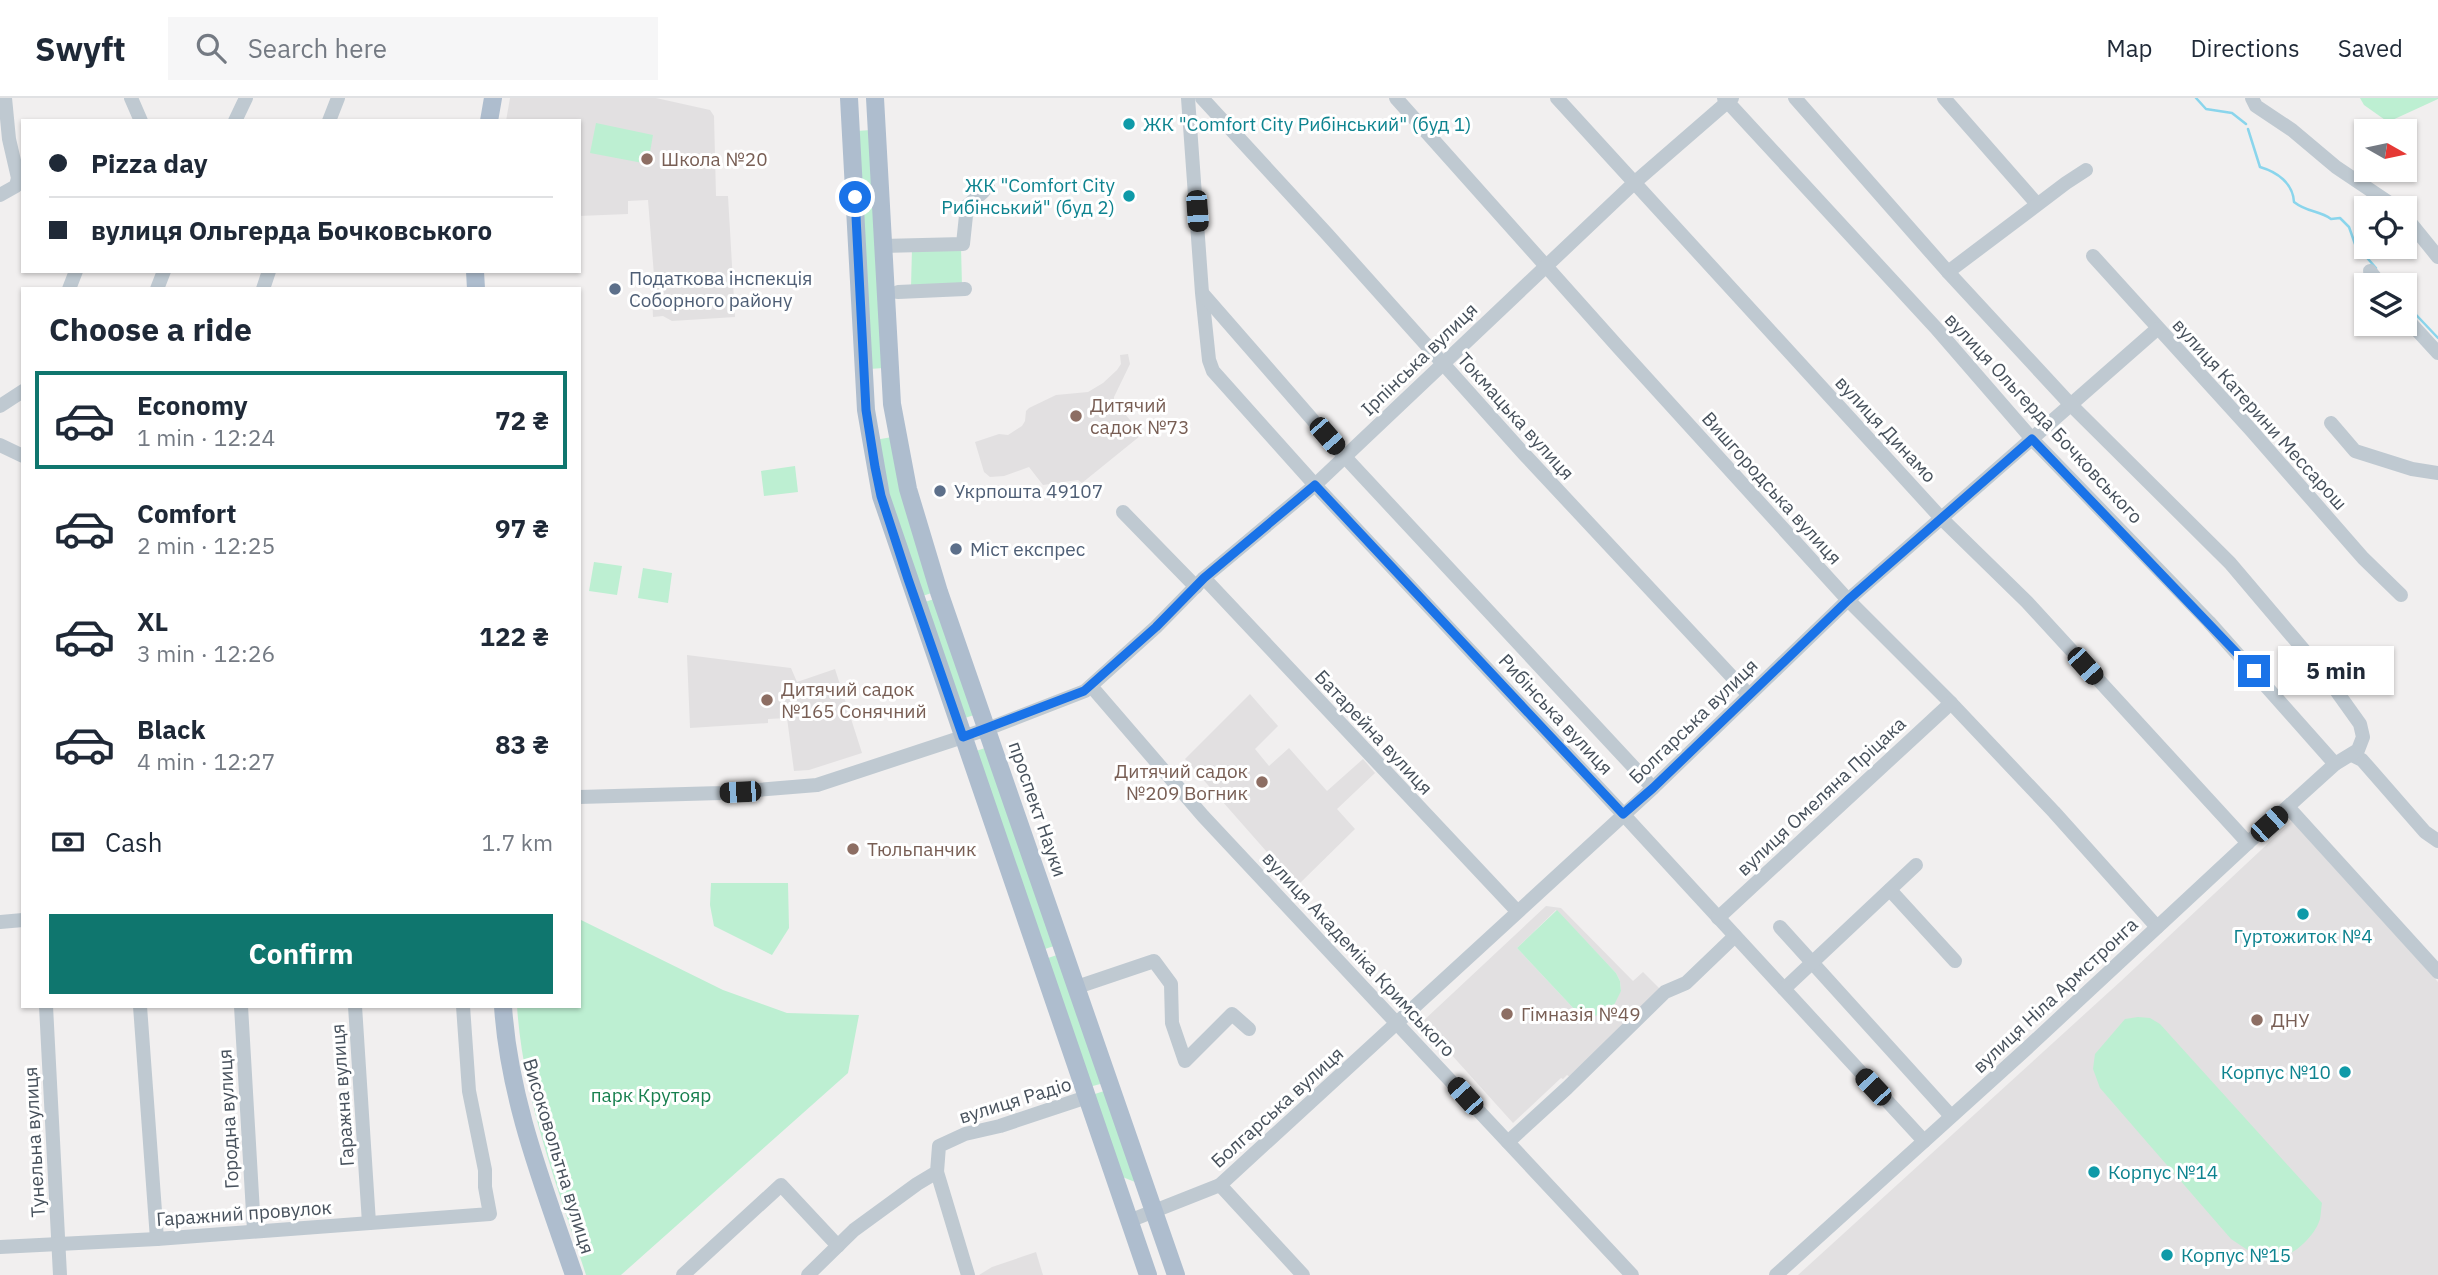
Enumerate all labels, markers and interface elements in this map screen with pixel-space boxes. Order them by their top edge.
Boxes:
search box [168,17,658,80]
text: Swyft [35,27,126,70]
icon: search [192,29,230,67]
text: Search here [248,31,387,65]
text: Map [2106,32,2152,64]
text: Directions [2190,32,2300,64]
text: Saved [2338,32,2403,64]
place label: ЖК "Comfort City Рибінський" (буд 1) [1143,112,1471,136]
marker: ЖК "Comfort City Рибінський" (буд 1) [1121,116,1137,132]
north arrow [2354,119,2417,182]
map controls [2354,119,2417,336]
text: Pizza day [91,146,208,180]
place label: Школа №20 [661,147,768,171]
marker: Школа №20 [639,151,655,167]
place label: ЖК "Comfort City Рибінський" (буд 2) [941,173,1116,219]
route start [839,181,871,213]
marker: ЖК "Comfort City Рибінський" (буд 2) [1121,188,1137,204]
car [1186,189,1209,233]
button: locate [2354,196,2417,259]
text: вулиця Ольгерда Бочковського [91,213,492,247]
place label: Податкова інспекція Соборного району [629,266,812,312]
button: layers [2354,273,2417,336]
marker: Податкова інспекція Соборного району [607,281,623,297]
street label: Ірпінська вулиця [1356,297,1482,421]
street label: вулиця Ольгерда Бочковського [1940,307,2148,529]
text: Choose a ride [49,308,252,350]
street label: вулиця Катерини Мессарош [2167,313,2353,515]
street label: Токмацька вулиця [1452,347,1580,485]
street label: вулиця Динамо [1830,370,1942,488]
text: Economy [137,388,248,422]
icon: car [53,389,116,452]
place label: Дитячий садок №73 [1090,393,1189,439]
text: 72 ₴ [495,403,549,437]
street label: Вишгородська вулиця [1697,407,1847,569]
marker: Дитячий садок №73 [1068,408,1084,424]
car [1306,413,1349,459]
text: 1 min · 12:24 [137,422,275,452]
place label: Укрпошта 49107 [954,479,1103,503]
marker: Укрпошта 49107 [932,483,948,499]
text: Comfort [137,496,236,530]
icon: car [53,497,116,560]
text: 97 ₴ [495,511,549,545]
text: 2 min · 12:25 [137,530,275,560]
place label: Міст експрес [970,537,1086,561]
marker: Міст експрес [948,541,964,557]
text: XL [137,604,168,638]
icon: car [53,605,116,668]
text: 122 ₴ [479,619,549,653]
text: 3 min · 12:26 [137,638,275,668]
car [2064,643,2107,689]
callout: 5 min [2278,646,2394,696]
street label: Рибінська вулиця [1494,648,1618,780]
street label: Болгарська вулиця [1624,653,1762,789]
route end [2238,655,2270,687]
text: 5 min [2306,655,2366,685]
street label: Батарейна вулиця [1310,664,1438,800]
place label: Дитячий садок №165 Сонячний [781,677,927,723]
marker: Дитячий садок №165 Сонячний [759,692,775,708]
street label: вулиця Омеляна Пріцака [1732,711,1910,881]
text: Black [137,712,205,746]
icon: car [53,713,116,776]
text: 83 ₴ [495,727,549,761]
street label: проспект Науки [1004,738,1072,880]
text: 4 min · 12:27 [137,746,275,776]
place label: Дитячий садок №209 Вогник [1114,759,1248,805]
marker: Дитячий садок №209 Вогник [1254,774,1270,790]
car [719,780,762,804]
car [2247,802,2292,846]
icon: cash [49,823,87,861]
text: Cash [105,825,162,859]
text: 1.7 km [482,827,553,857]
place label: Тюльпанчик [867,837,976,861]
marker: Тюльпанчик [845,841,861,857]
street label: вулиця Академіка Кримського [1257,846,1461,1062]
marker: Гуртожиток №4 [2295,906,2311,922]
street label: вулиця Ніла Армстронга [1967,912,2143,1078]
button: Confirm [49,914,553,994]
place label: Гуртожиток №4 [2233,924,2373,948]
place label: Гімназія №49 [1521,1002,1641,1026]
marker: Гімназія №49 [1499,1006,1515,1022]
place label: ДНУ [2271,1008,2310,1032]
marker: ДНУ [2249,1012,2265,1028]
street label: Гаражна вулиця [325,1023,359,1167]
street label: Болгарська вулиця [1206,1041,1348,1173]
street label: Городна вулиця [212,1048,244,1190]
street label: Високовольтна вулиця [518,1055,600,1257]
place label: Корпус №10 [2221,1060,2331,1084]
car [1851,1064,1896,1110]
marker: Корпус №10 [2337,1064,2353,1080]
street label: Тунельна вулиця [18,1066,50,1218]
street label: вулиця Радіо [956,1072,1074,1128]
car [1444,1073,1487,1119]
park label: парк Крутояр [591,1083,711,1107]
place label: Корпус №14 [2108,1160,2218,1184]
marker: Корпус №14 [2086,1164,2102,1180]
street label: Гаражний провулок [155,1195,333,1231]
place label: Корпус №15 [2181,1243,2291,1267]
marker: Корпус №15 [2159,1247,2175,1263]

